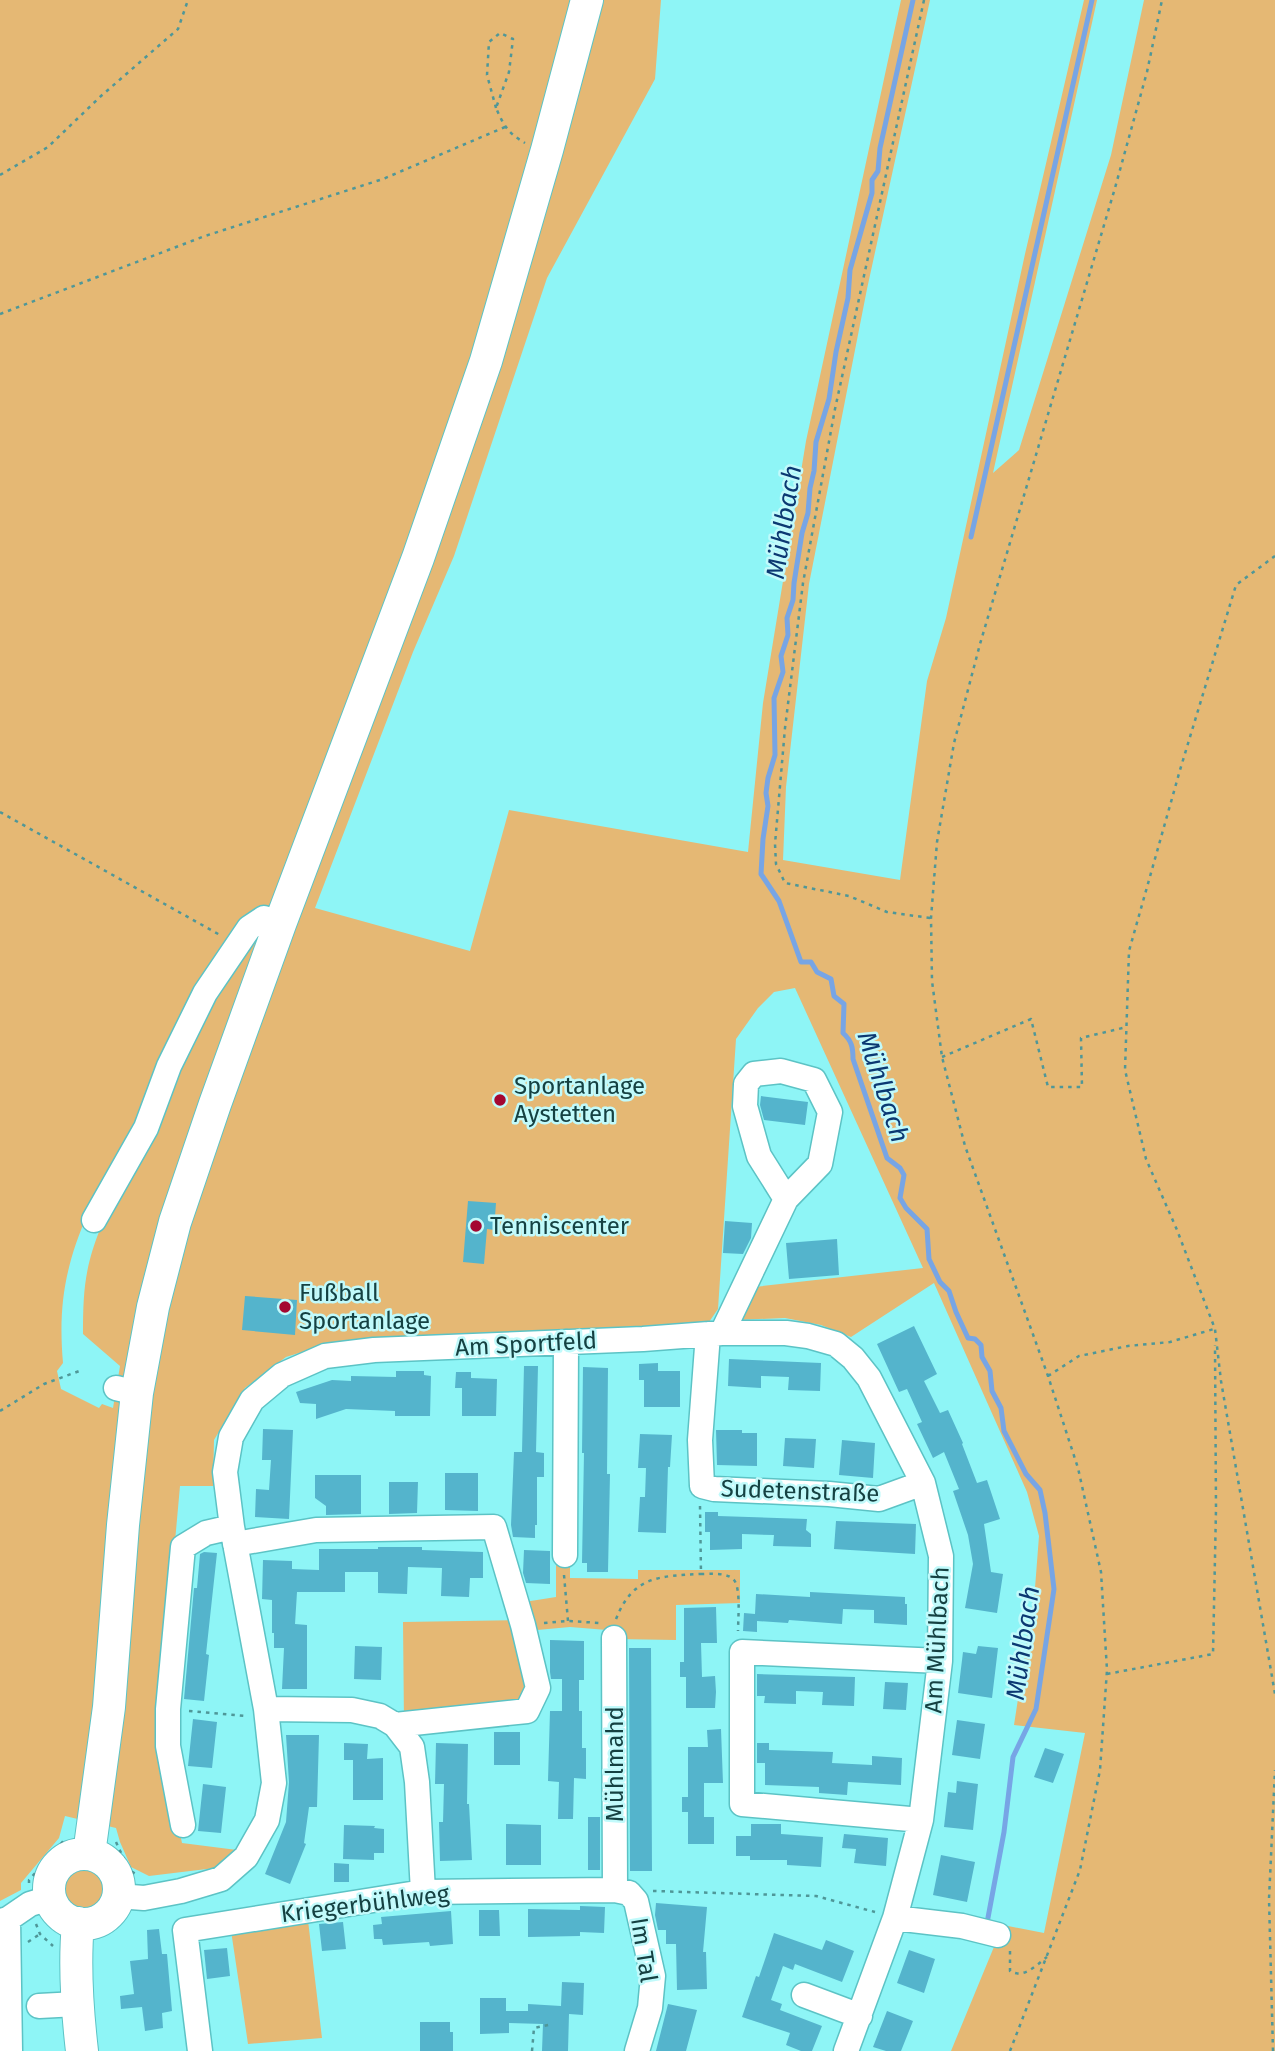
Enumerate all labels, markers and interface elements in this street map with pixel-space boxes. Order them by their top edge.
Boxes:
water label: Mühlbach [760,463,808,581]
water label: Mühlbach [851,1028,915,1146]
place label: Sportanlage Aystetten [514,1072,645,1128]
marker: Sportanlage Aystetten [492,1092,508,1108]
place label: Tenniscenter [490,1212,630,1240]
marker: Tenniscenter [468,1218,484,1234]
place label: Fußball Sportanlage [299,1279,430,1335]
marker: Fußball Sportanlage [277,1299,293,1315]
street label: Am Sportfeld [454,1326,598,1362]
street label: Sudetenstraße [720,1474,880,1508]
street label: Am Mühlbach [919,1566,955,1714]
water label: Mühlbach [1000,1584,1046,1702]
street label: Mühlmahd [601,1706,629,1822]
street label: Kriegerbühlweg [279,1880,451,1928]
street label: Im Tal [625,1916,663,1984]

